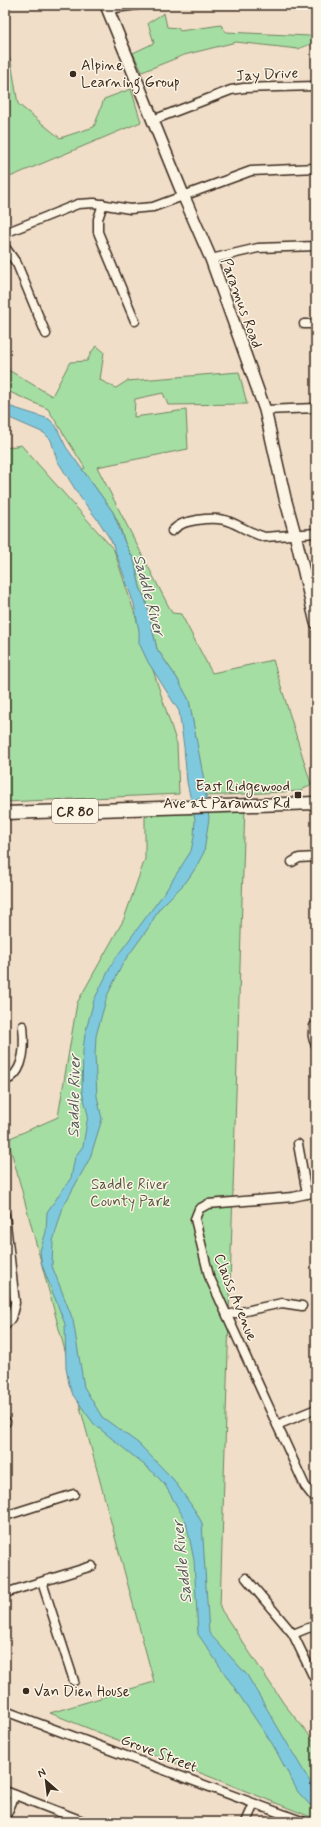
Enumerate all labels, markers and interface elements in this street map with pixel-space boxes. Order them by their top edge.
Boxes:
place label: Alpine Learning Group [81,56,180,94]
street label: Jay Drive [235,63,299,87]
marker: Alpine Learning Group [68,69,78,79]
street label: Paramus Road [215,255,267,351]
water label: Saddle River [128,552,170,641]
place label: East Ridgewood Ave at Paramus Rd [163,777,290,814]
marker: East Ridgewood Ave at Paramus Rd [293,790,303,800]
road number: CR 80 [52,799,98,823]
water label: Saddle River [63,1052,86,1138]
park label: Saddle River County Park [90,1175,170,1212]
street label: Clauss Avenue [208,1251,262,1344]
water label: Saddle River [167,1517,197,1604]
place label: Van Dien House [34,1682,130,1702]
marker: Van Dien House [21,1686,31,1696]
street label: Grove Street [118,1730,200,1778]
north arrow [26,1761,66,1801]
text: N [35,1765,48,1781]

